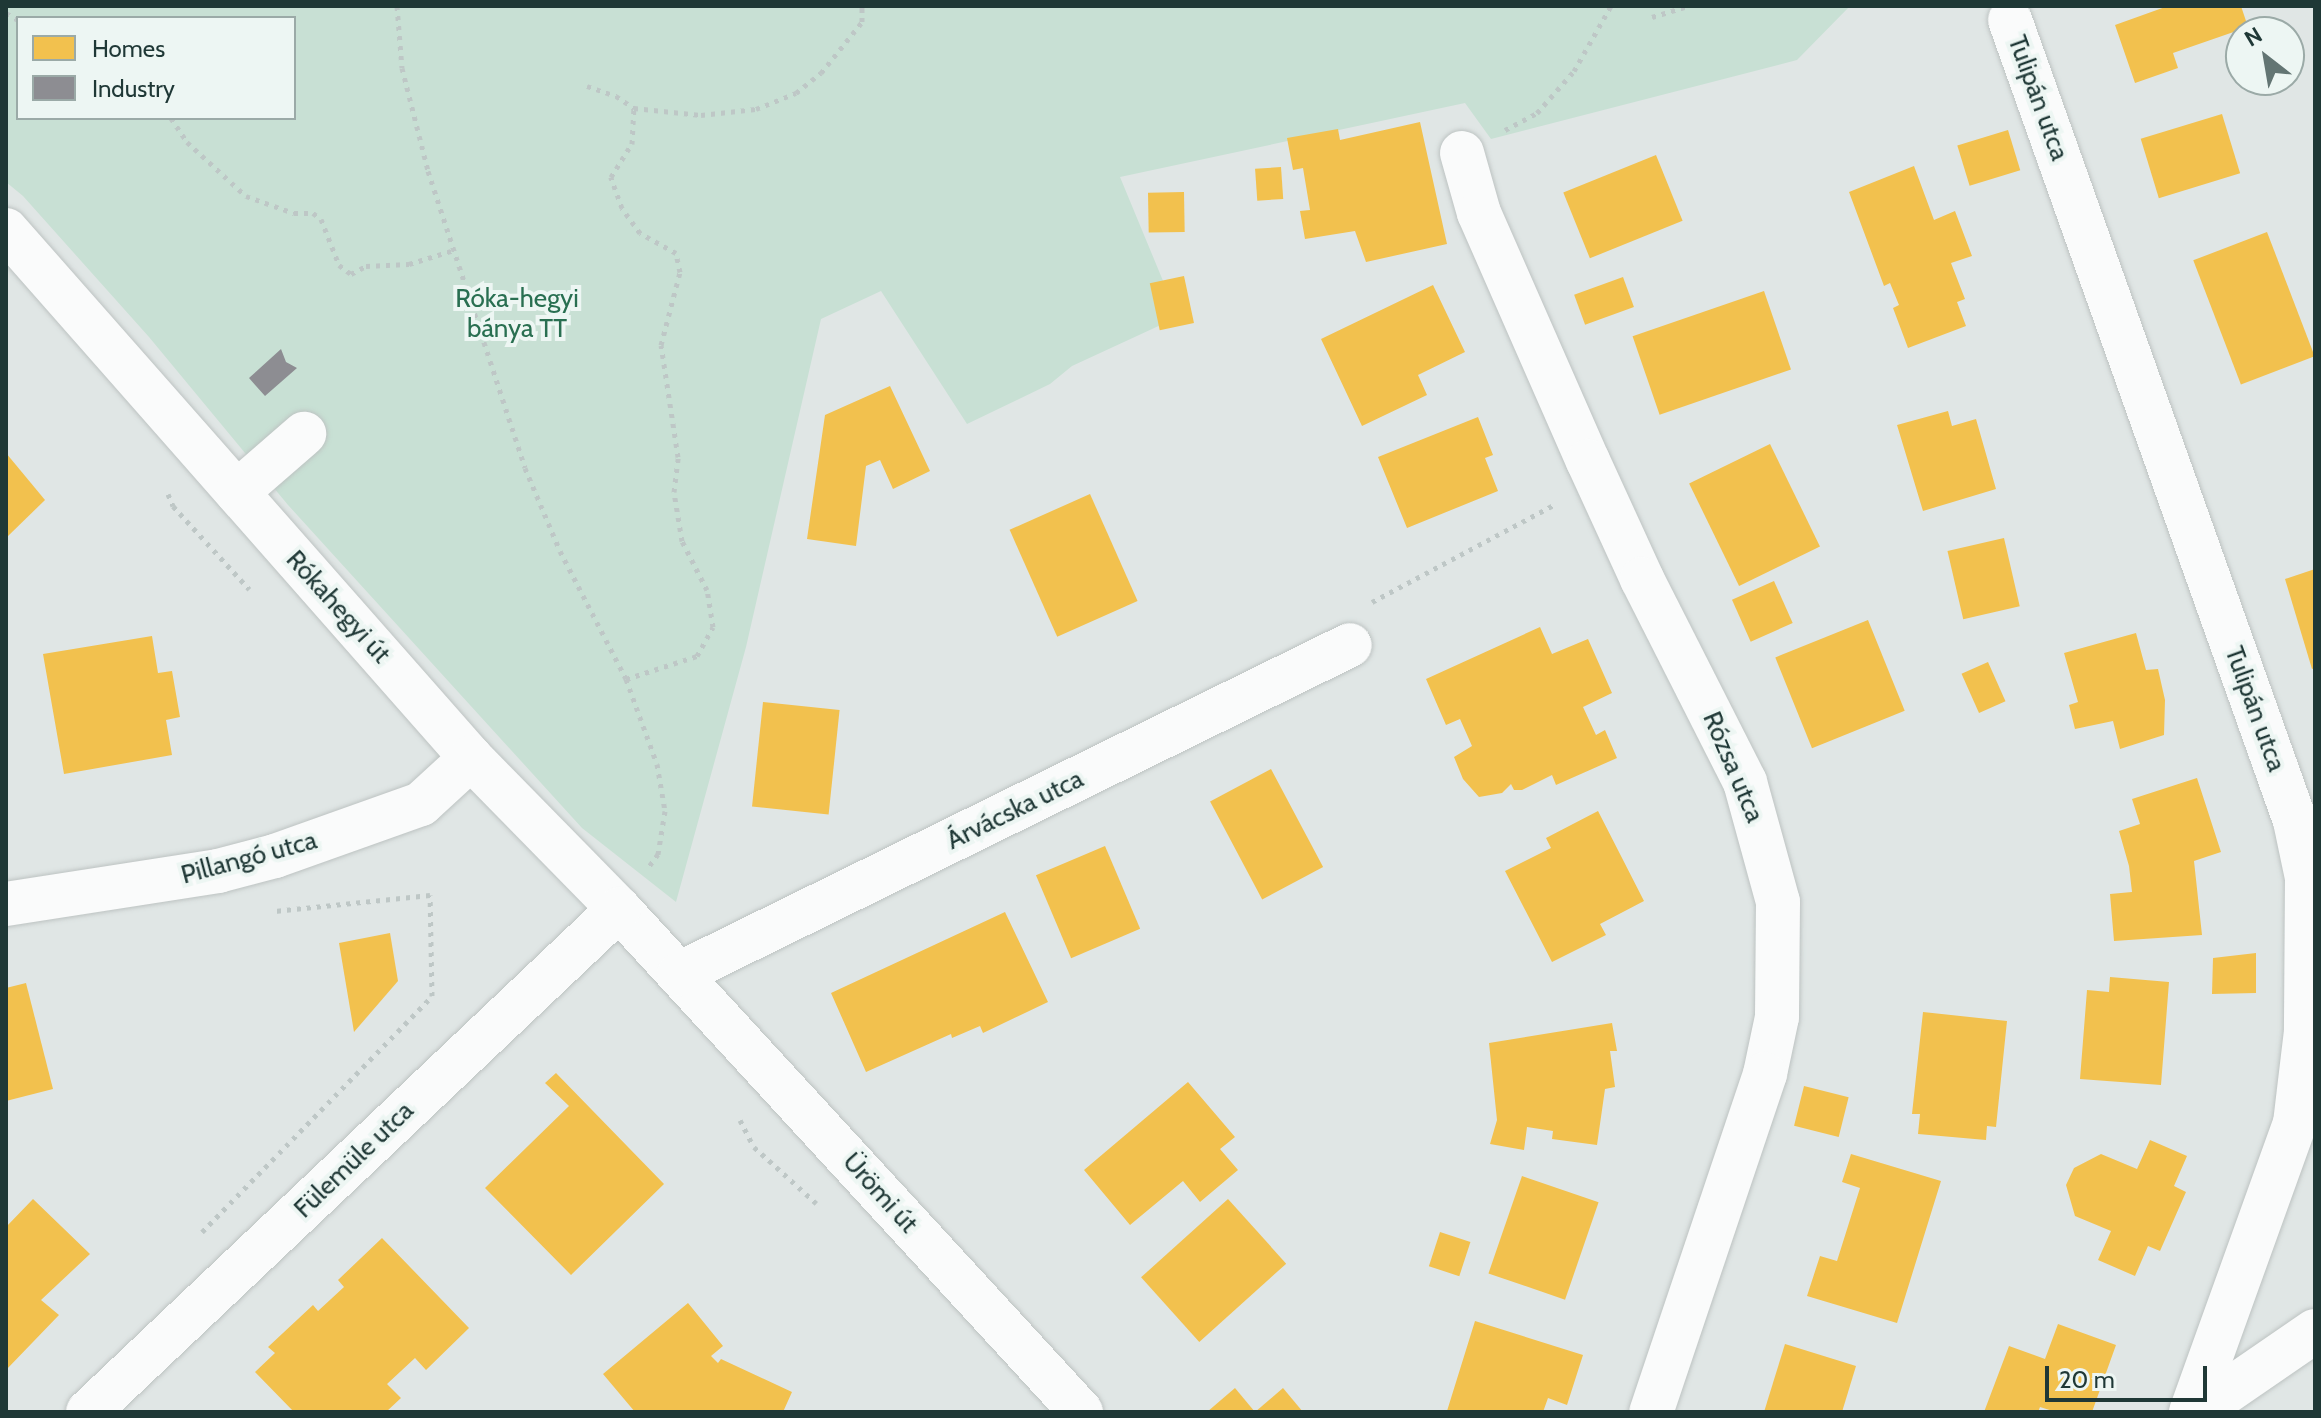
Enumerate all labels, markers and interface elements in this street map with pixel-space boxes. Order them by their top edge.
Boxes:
legend [16,16,296,120]
north arrow [2225,16,2305,96]
text: N [2240,21,2267,52]
street label: Tulipán utca [2001,31,2075,165]
text: Homes [92,34,165,63]
text: Industry [92,74,175,103]
park label: Róka-hegyi bánya TT [455,283,579,344]
street label: Rókahegyi út [279,544,397,670]
street label: Tulipán utca [2218,642,2292,776]
street label: Rózsa utca [1696,707,1770,827]
street label: Árvácska utca [942,763,1088,857]
street label: Pillangó utca [178,825,320,891]
street label: Fülemüle utca [288,1095,420,1225]
street label: Ürömi út [836,1146,924,1240]
scale bar [2049,1350,2211,1400]
text: 20 m [2059,1365,2115,1394]

